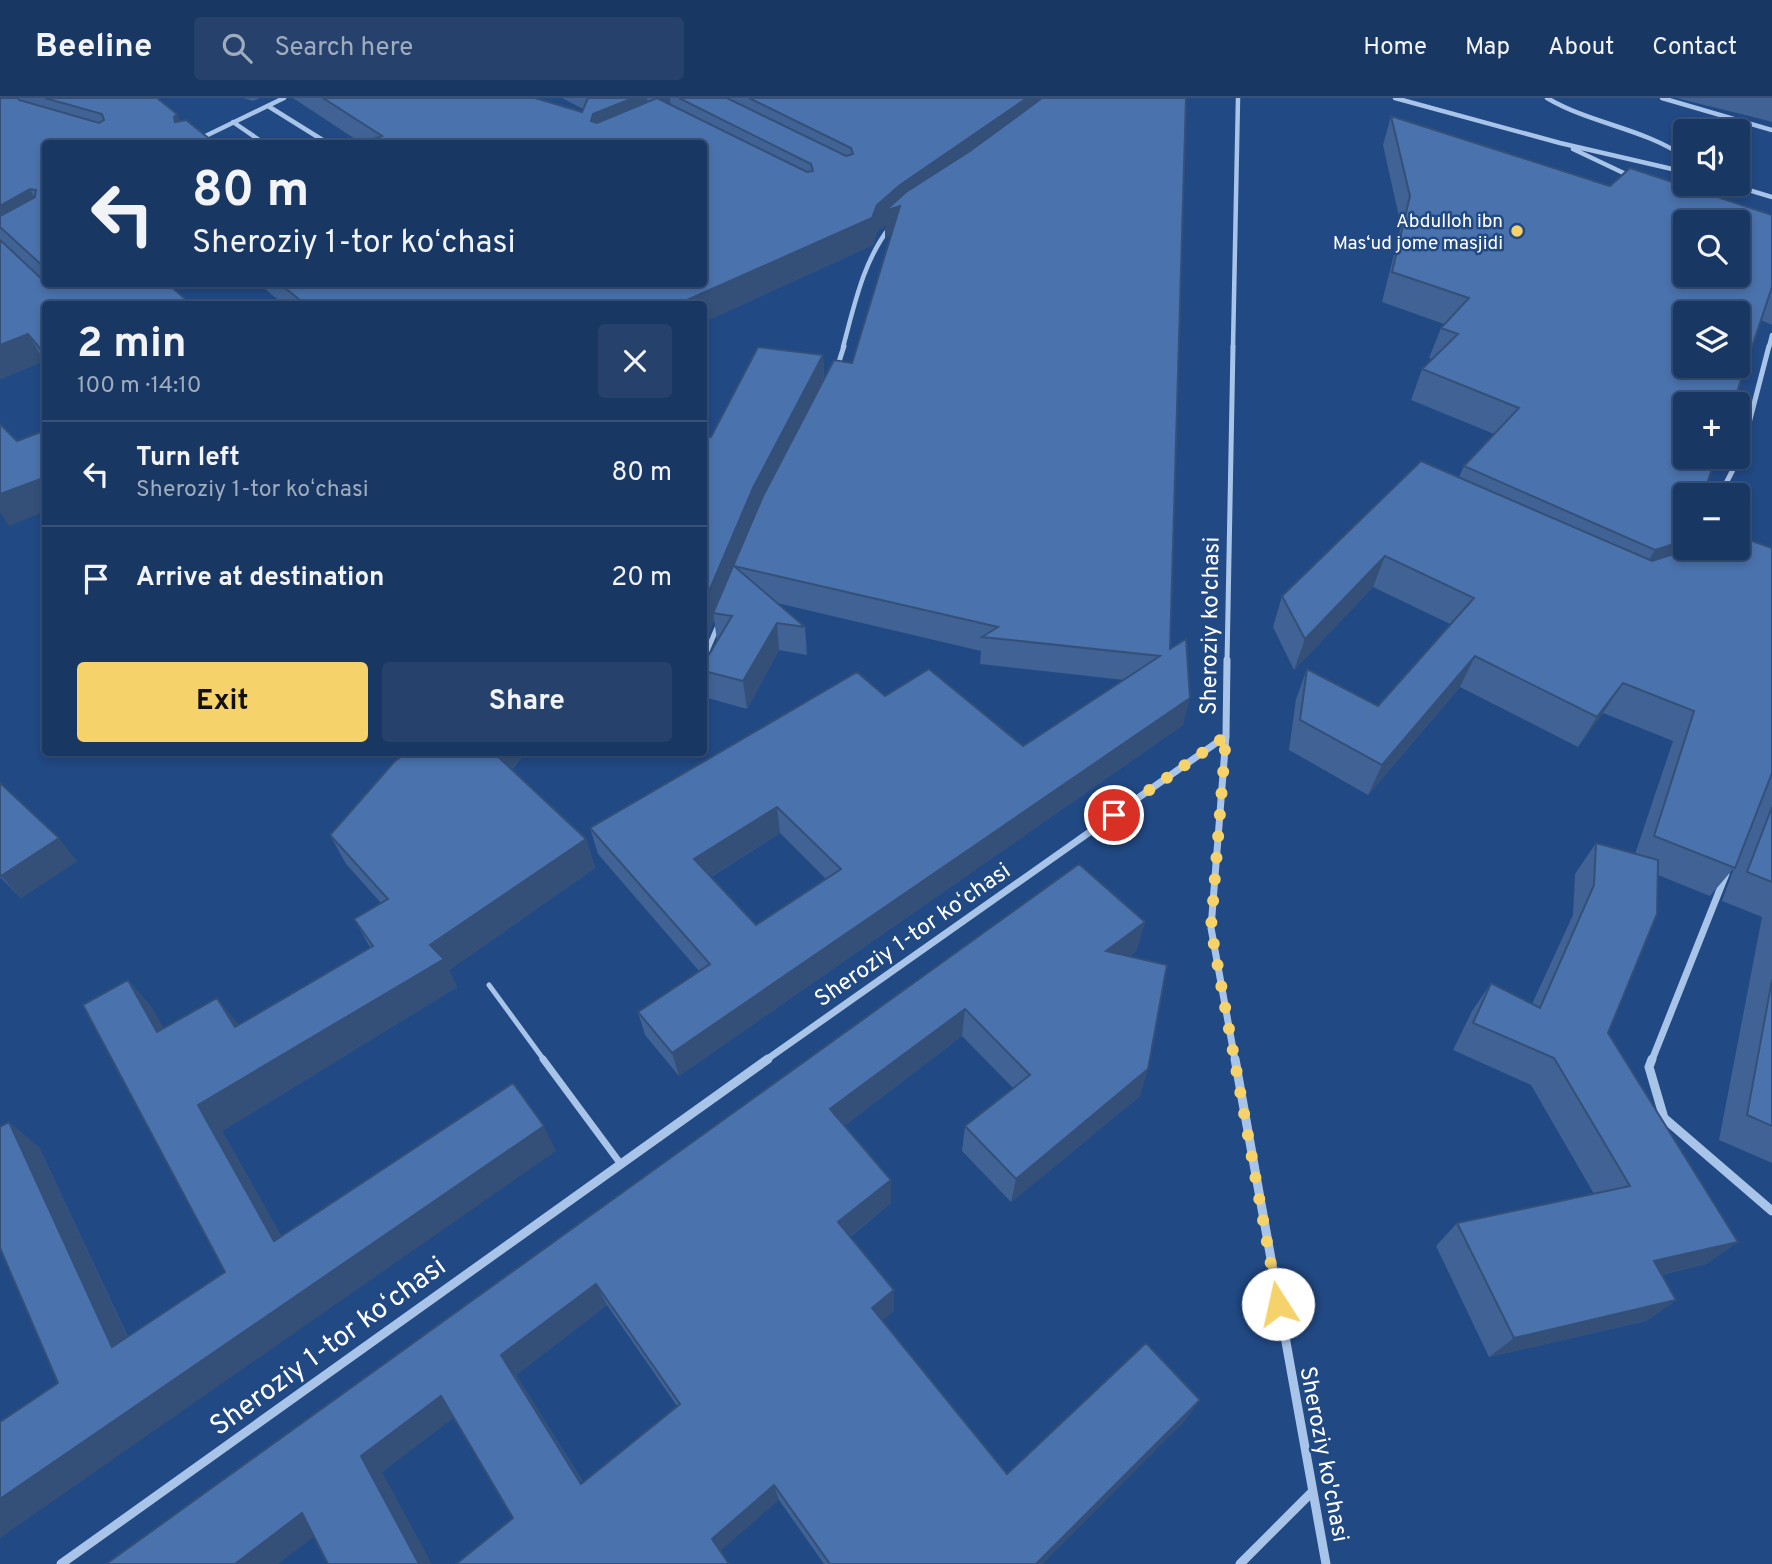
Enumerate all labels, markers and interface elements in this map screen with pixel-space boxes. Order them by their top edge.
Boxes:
search box [194,17,684,80]
text: Beeline [35,27,152,69]
icon: search [218,29,256,67]
text: Search here [274,32,413,65]
text: Home [1363,33,1427,63]
text: Map [1465,33,1510,63]
text: About [1548,33,1614,63]
text: Contact [1652,33,1737,63]
map controls [1673,119,1750,560]
button: sound [1673,119,1750,196]
text: 80 m [192,162,309,224]
icon: left [77,168,168,259]
place label: Abdulloh ibn Mas‘ud jome masjidi [1333,210,1503,256]
button: search [1673,210,1750,287]
marker: Abdulloh ibn Mas‘ud jome masjidi [1509,223,1525,239]
text: Sheroziy 1-tor koʻchasi [192,224,516,264]
button: layers [1673,301,1750,378]
text: 2 min [77,319,187,372]
button: close [598,324,672,398]
text: 100 m · 14:10 [77,372,202,401]
button: + [1673,392,1750,469]
text: Turn left [136,442,240,475]
icon: left [77,455,115,493]
text: 80 m [612,457,672,490]
text: Sheroziy 1-tor koʻchasi [136,476,369,505]
button: − [1673,483,1750,560]
street label: Sheroziy ko'chasi [1195,537,1228,715]
icon: arrive [77,560,115,598]
text: Arrive at destination [136,562,384,595]
text: 20 m [611,562,672,595]
button: Exit [77,662,368,742]
button: Share [382,662,672,742]
pin [1084,785,1144,845]
icon: arrive [1095,796,1133,834]
street label: Sheroziy 1-tor koʻchasi [810,857,1017,1015]
street label: Sheroziy 1-tor koʻchasi [204,1250,454,1445]
position arrow [1241,1267,1315,1341]
street label: Sheroziy ko'chasi [1291,1364,1354,1545]

